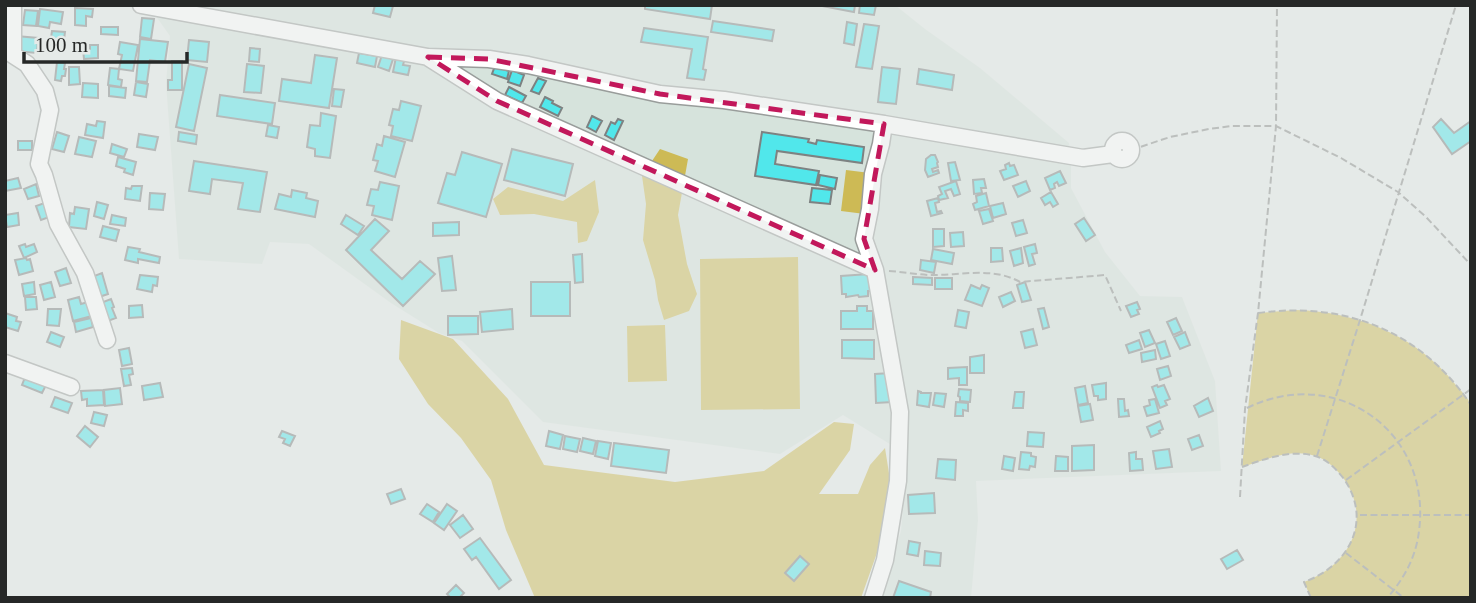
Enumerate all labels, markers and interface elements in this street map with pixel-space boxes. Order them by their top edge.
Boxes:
scale bar [24,21,187,65]
text: 100 m [35,33,88,57]

